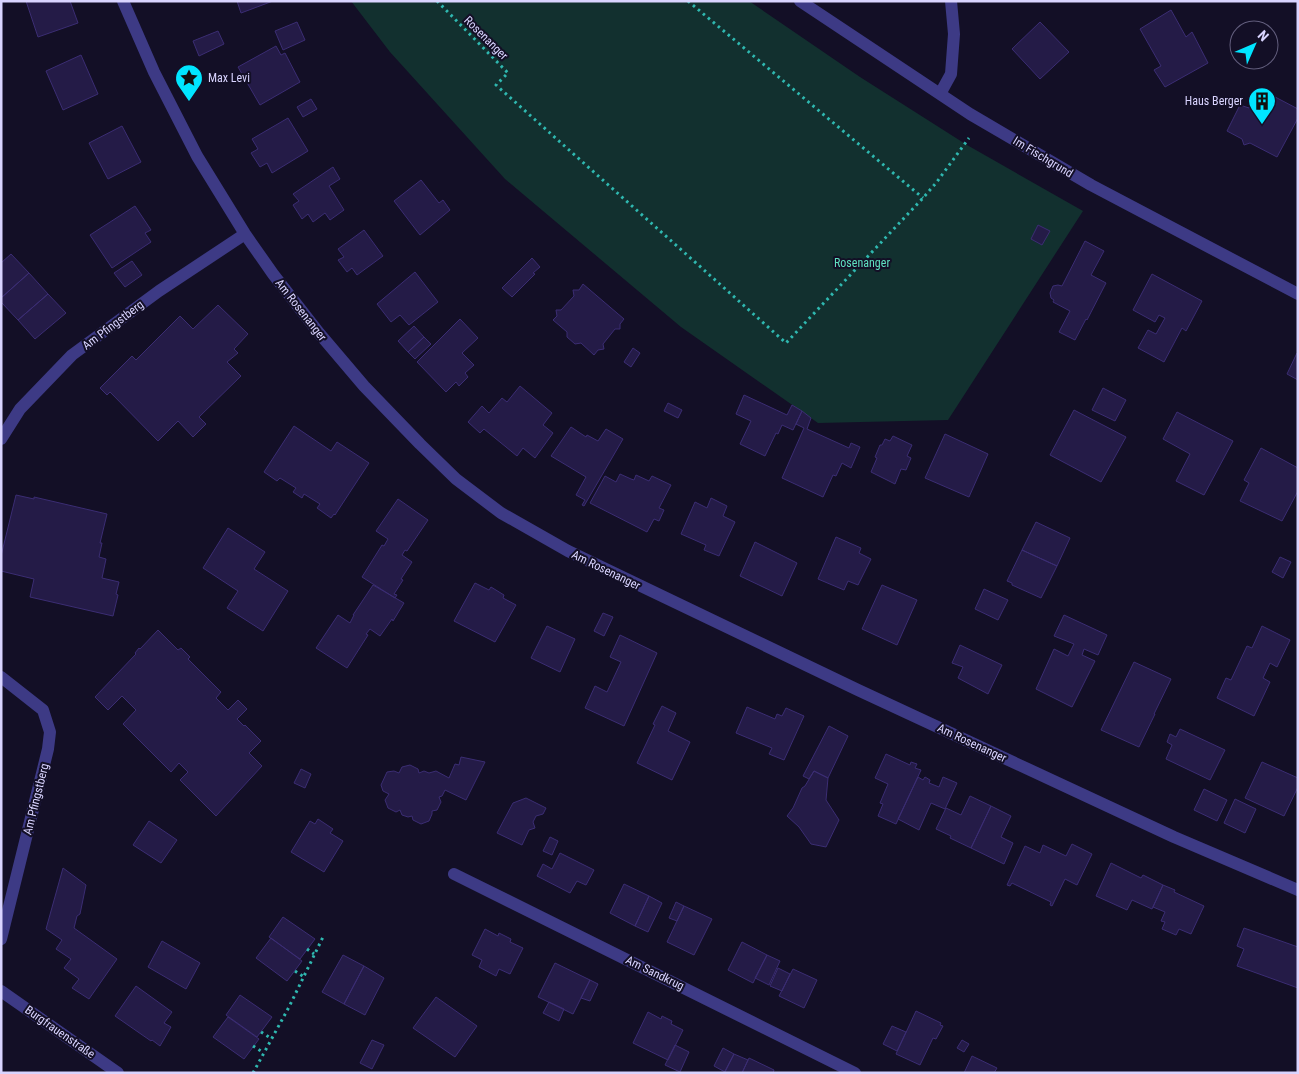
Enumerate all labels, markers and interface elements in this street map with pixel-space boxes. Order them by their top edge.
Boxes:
street label: Rosenanger [461,13,511,63]
north arrow [1229,20,1279,70]
text: N [1255,27,1272,44]
place icon: Max Levi [174,63,204,102]
place label: Max Levi [208,71,250,85]
building icon: Haus Berger [1247,86,1277,125]
place label: Haus Berger [1185,94,1243,108]
street label: Im Fischgrund [1011,134,1075,180]
park label: Rosenanger [834,256,890,270]
street label: Am Rosenanger [272,276,330,344]
street label: Am Pfingstberg [80,297,146,353]
street label: Am Rosenanger [569,547,643,593]
street label: Am Rosenanger [935,721,1009,765]
street label: Am Pfingstberg [20,762,52,836]
street label: Am Sandkrug [624,953,687,993]
street label: Burgfrauenstraße [22,1003,98,1061]

